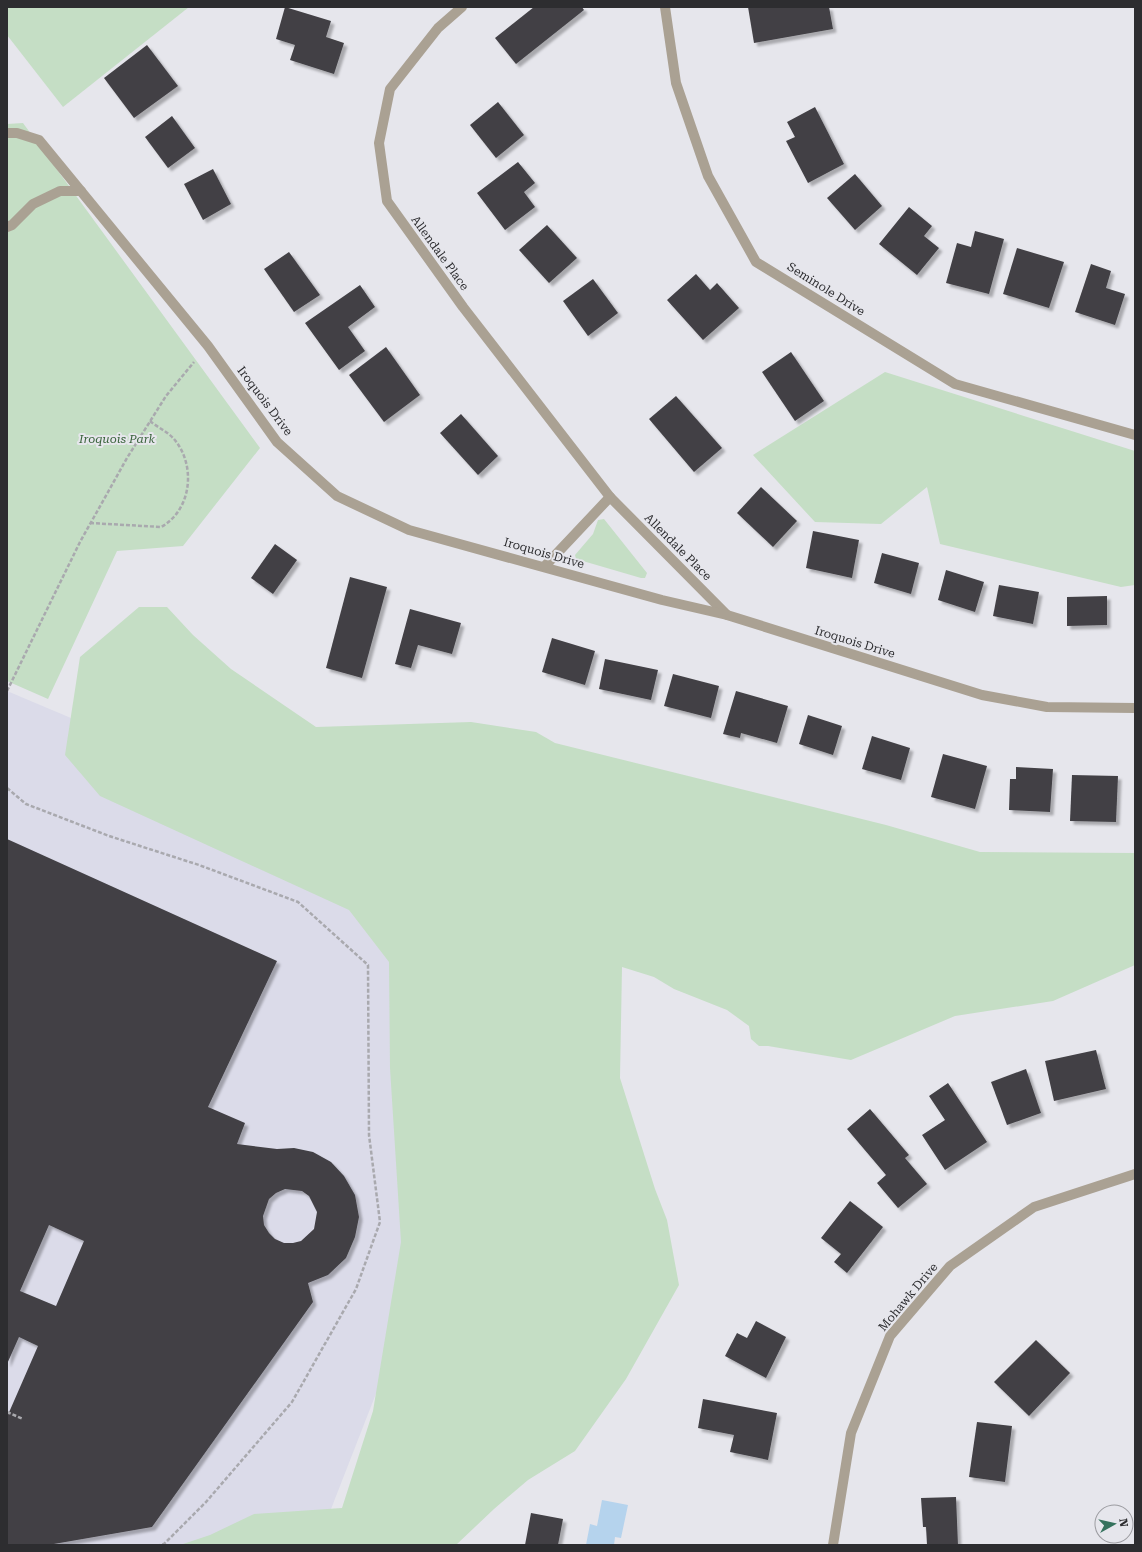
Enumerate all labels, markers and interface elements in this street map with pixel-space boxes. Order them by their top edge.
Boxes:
street label: Allendale Place [408,213,472,293]
street label: Seminole Drive [785,260,868,319]
street label: Iroquois Drive [234,364,296,439]
park label: Iroquois Park [78,432,156,446]
street label: Allendale Place [642,511,715,584]
street label: Iroquois Drive [502,535,586,571]
street label: Iroquois Drive [813,623,897,661]
street label: Mohawk Drive [875,1260,941,1334]
north arrow [1094,1504,1134,1544]
text: N [1116,1518,1131,1528]

